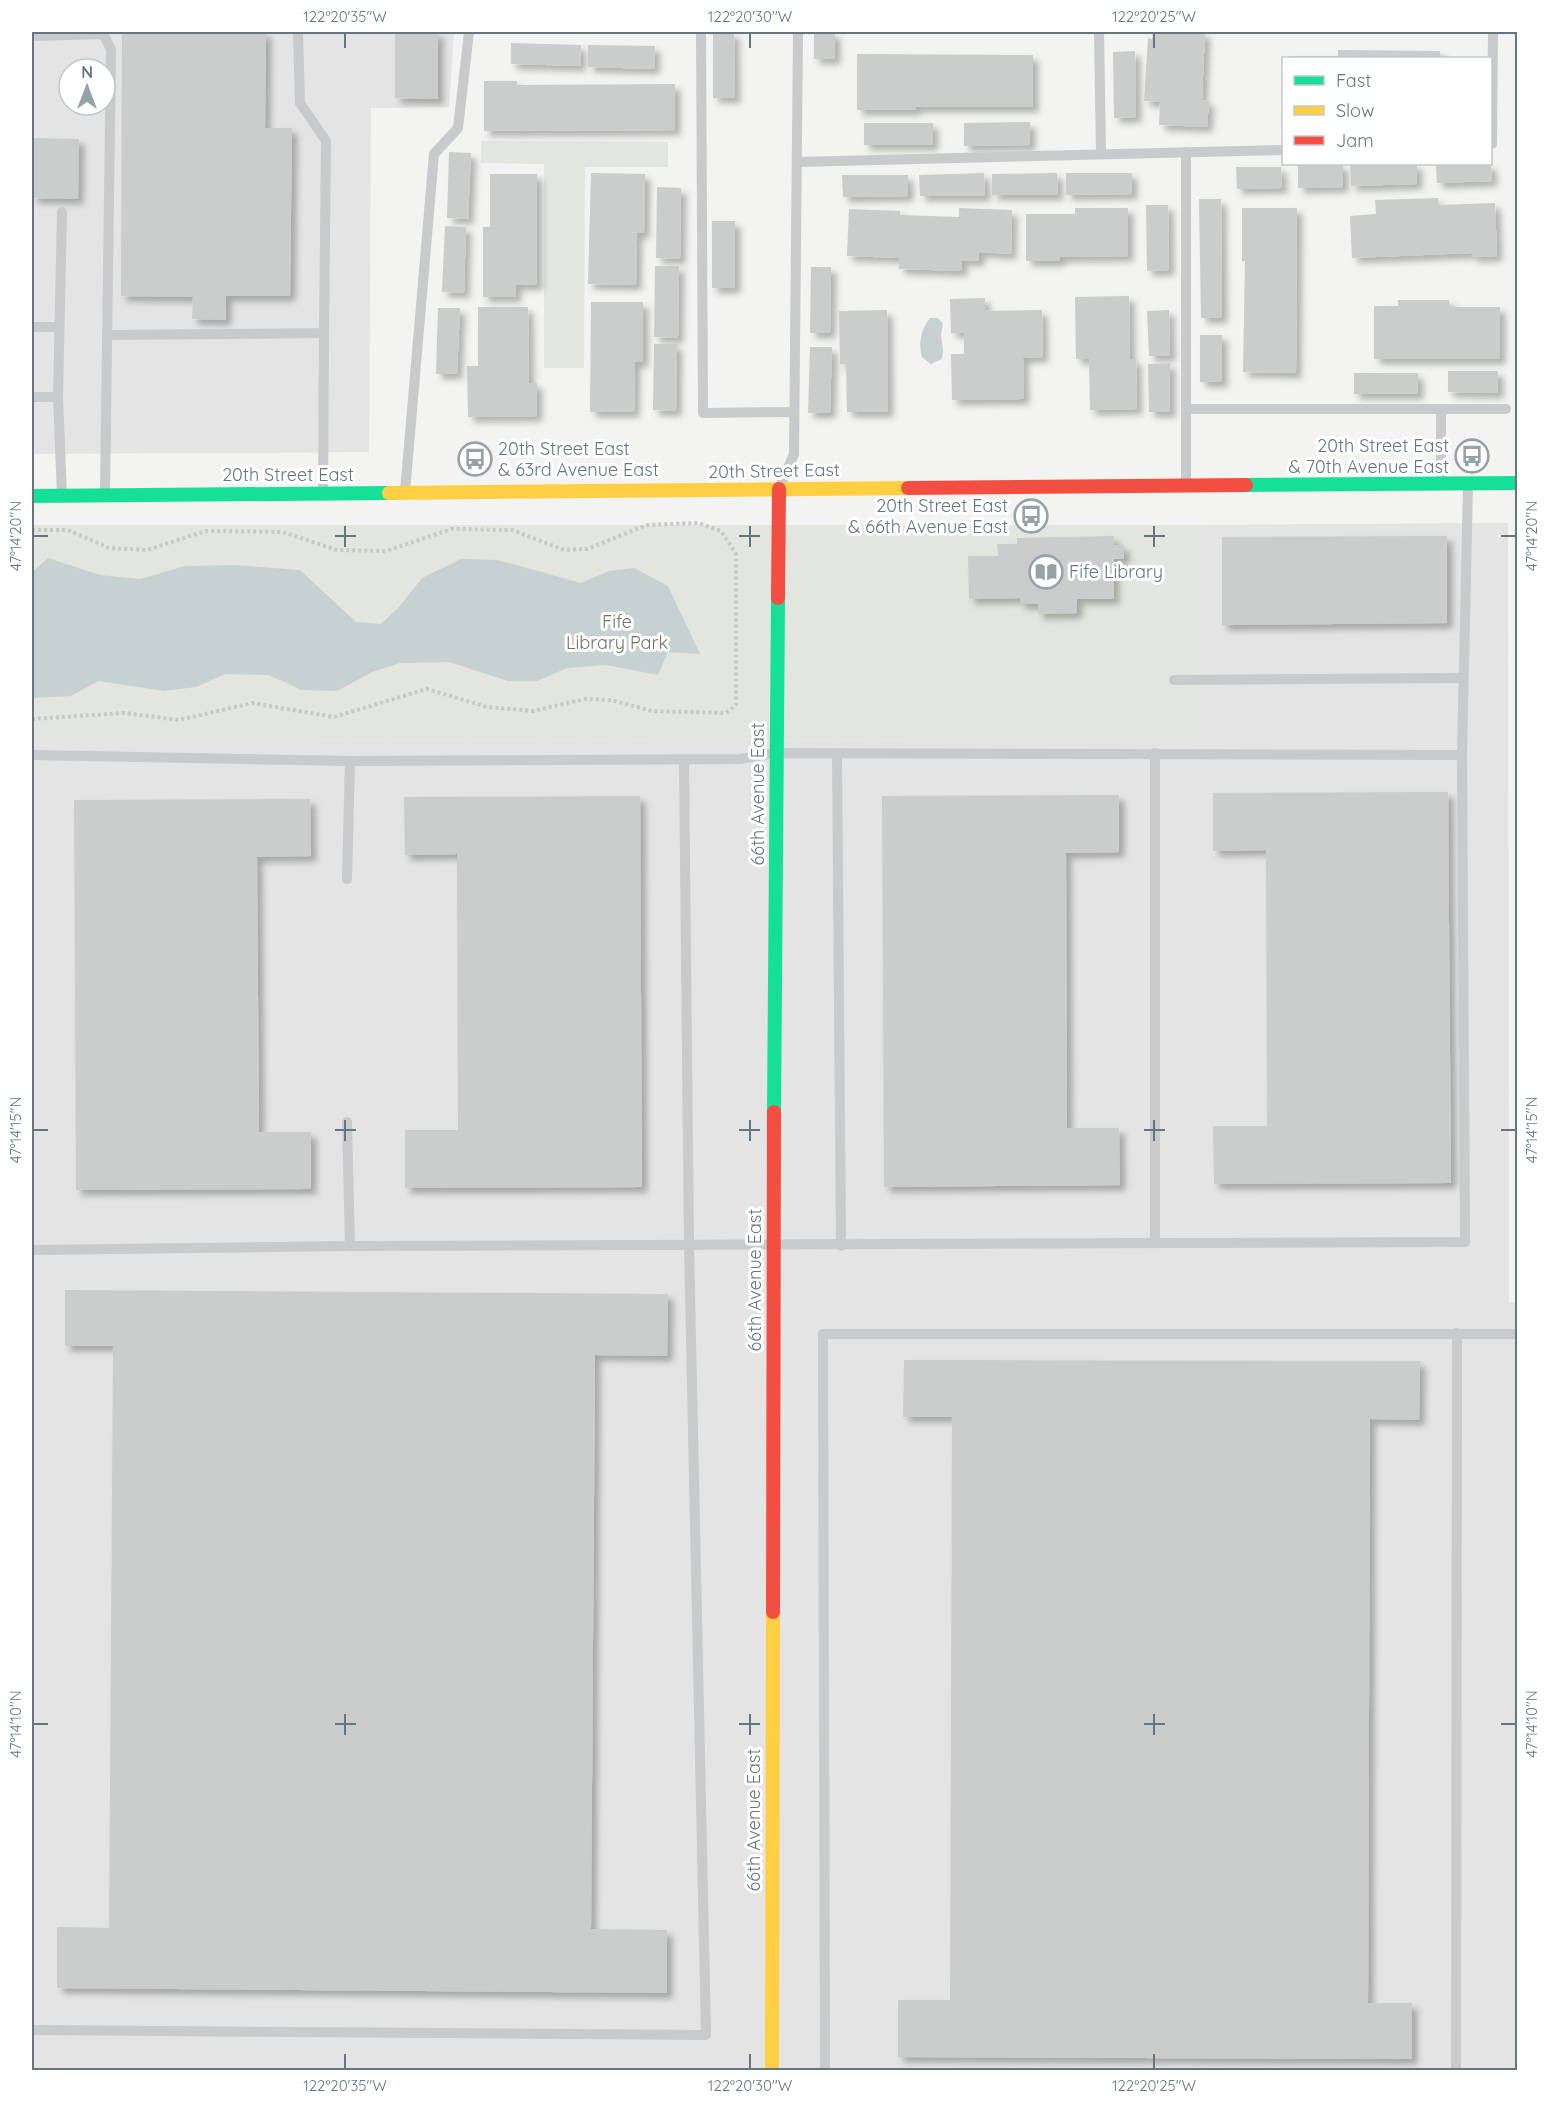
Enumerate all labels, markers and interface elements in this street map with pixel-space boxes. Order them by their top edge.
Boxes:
text: 122°20'35"W [303,7,387,26]
text: 122°20'30"W [708,7,793,26]
text: 122°20'25"W [1112,7,1197,26]
north arrow [57,57,117,117]
legend [1282,57,1492,165]
text: N [81,62,93,82]
text: Fast [1336,69,1371,92]
text: Slow [1336,99,1374,122]
text: Jam [1336,129,1374,152]
place label: 20th Street East & 70th Avenue East [1289,434,1449,478]
place label: 20th Street East & 63rd Avenue East [498,437,659,481]
bus stop icon: 20th Street East & 70th Avenue East [1454,438,1490,474]
bus stop icon: 20th Street East & 63rd Avenue East [457,441,493,477]
street label: 20th Street East [708,458,840,483]
street label: 20th Street East [222,463,354,486]
place label: 20th Street East & 66th Avenue East [848,494,1008,538]
bus stop icon: 20th Street East & 66th Avenue East [1013,498,1049,534]
text: 47°14'20"N [6,501,25,571]
text: 47°14'20"N [1522,501,1541,571]
library icon: Fife Library [1028,554,1064,590]
place label: Fife Library [1069,560,1163,583]
park label: Fife Library Park [566,610,668,654]
street label: 66th Avenue East [746,723,769,865]
text: 47°14'15"N [6,1097,25,1163]
text: 47°14'15"N [1522,1097,1541,1163]
street label: 66th Avenue East [743,1209,766,1351]
text: 47°14'10"N [6,1690,25,1758]
text: 47°14'10"N [1522,1690,1541,1758]
street label: 66th Avenue East [742,1749,765,1891]
text: 122°20'35"W [303,2076,387,2095]
text: 122°20'30"W [708,2076,793,2095]
text: 122°20'25"W [1112,2076,1197,2095]

